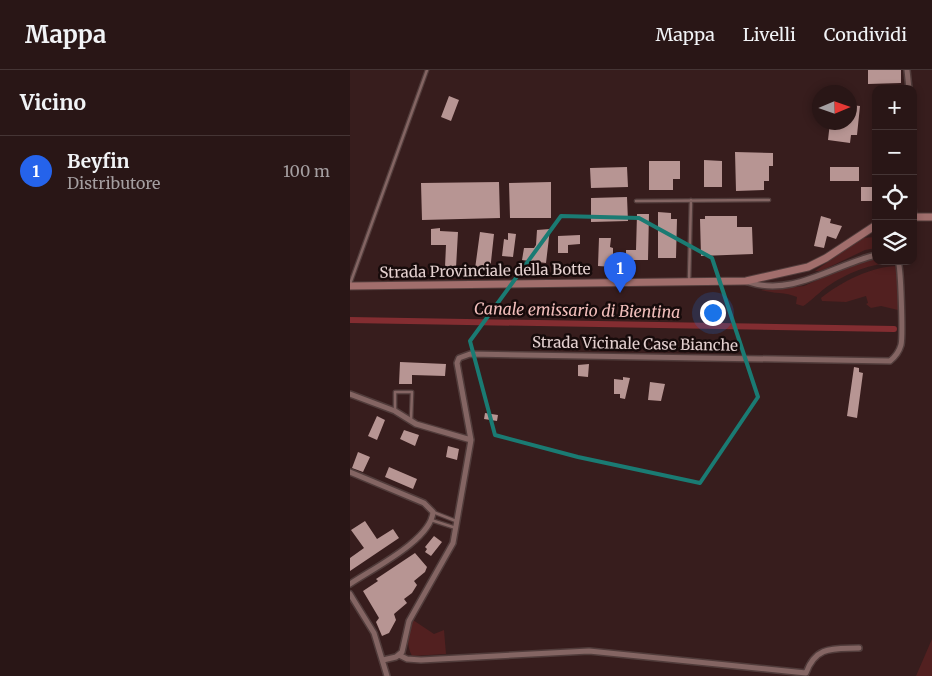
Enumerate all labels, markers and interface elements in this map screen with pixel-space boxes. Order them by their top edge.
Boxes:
text: Mappa [25,19,106,50]
text: Mappa [655,23,715,46]
text: Livelli [743,23,796,46]
text: Condividi [824,23,907,46]
north arrow [812,85,857,130]
map controls [872,85,917,265]
button: + [872,85,917,130]
text: Vicino [20,89,86,116]
button: − [872,130,917,175]
text: Beyfin [67,149,129,173]
text: 1 [32,161,40,181]
text: 100 m [283,161,330,181]
text: Distributore [67,173,160,193]
button: locate [872,175,917,220]
button: layers [872,220,917,265]
pin: 1 [604,252,636,293]
street label: Strada Provinciale della Botte [379,259,591,282]
water label: Canale emissario di Bientina [474,298,680,322]
your location [700,300,726,326]
street label: Strada Vicinale Case Bianche [532,332,738,355]

